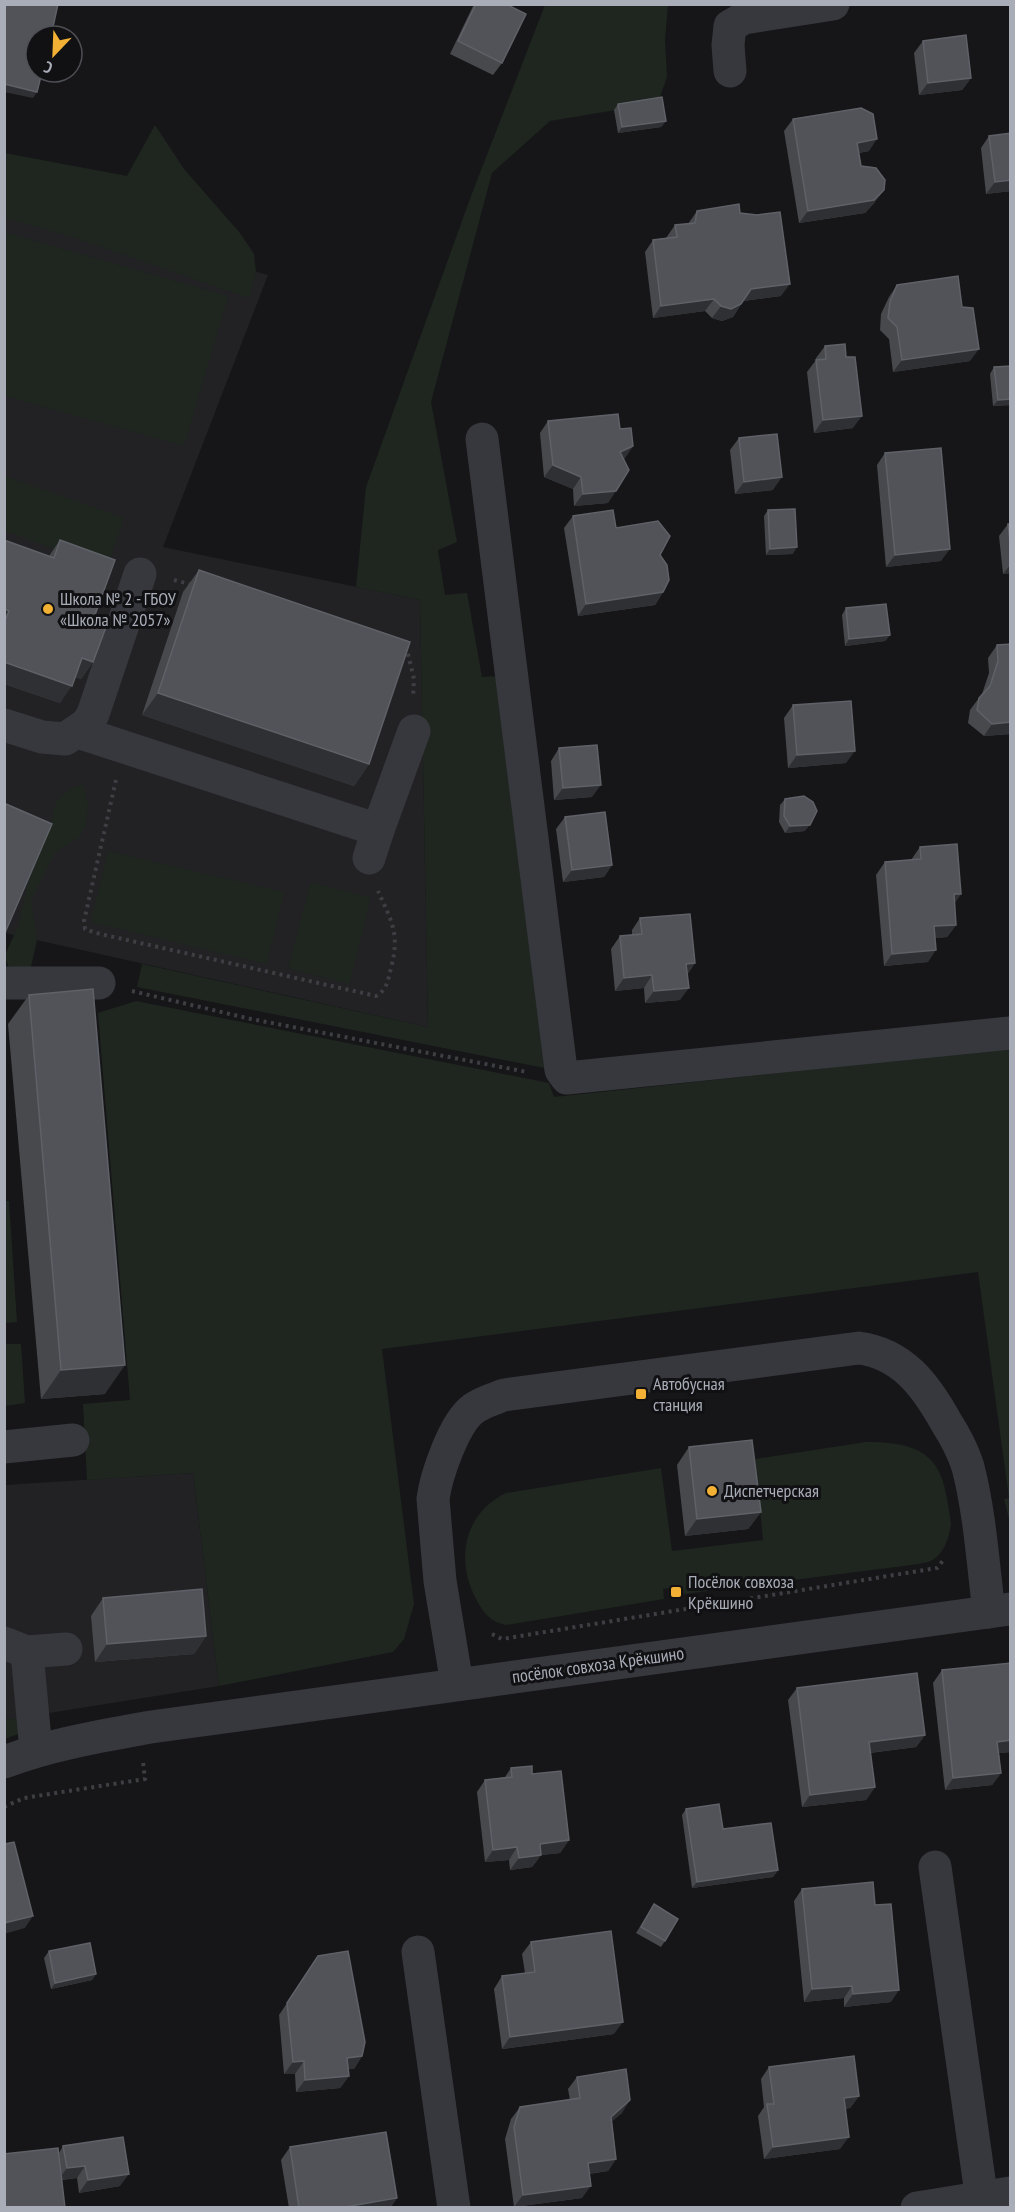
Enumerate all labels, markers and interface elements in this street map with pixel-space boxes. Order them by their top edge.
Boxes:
north arrow [24,24,84,84]
text: С [40,57,55,78]
place label: Школа № 2 - ГБОУ «Школа № 2057» [60,587,177,631]
marker: Школа № 2 - ГБОУ «Школа № 2057» [41,602,55,616]
place label: Автобусная станция [653,1372,725,1416]
marker: Автобусная станция [634,1387,648,1401]
place label: Диспетчерская [724,1479,819,1502]
marker: Диспетчерская [705,1484,719,1498]
place label: Посёлок совхоза Крёкшино [688,1570,794,1614]
marker: Посёлок совхоза Крёкшино [669,1585,683,1599]
street label: посёлок совхоза Крёкшино [511,1641,686,1688]

